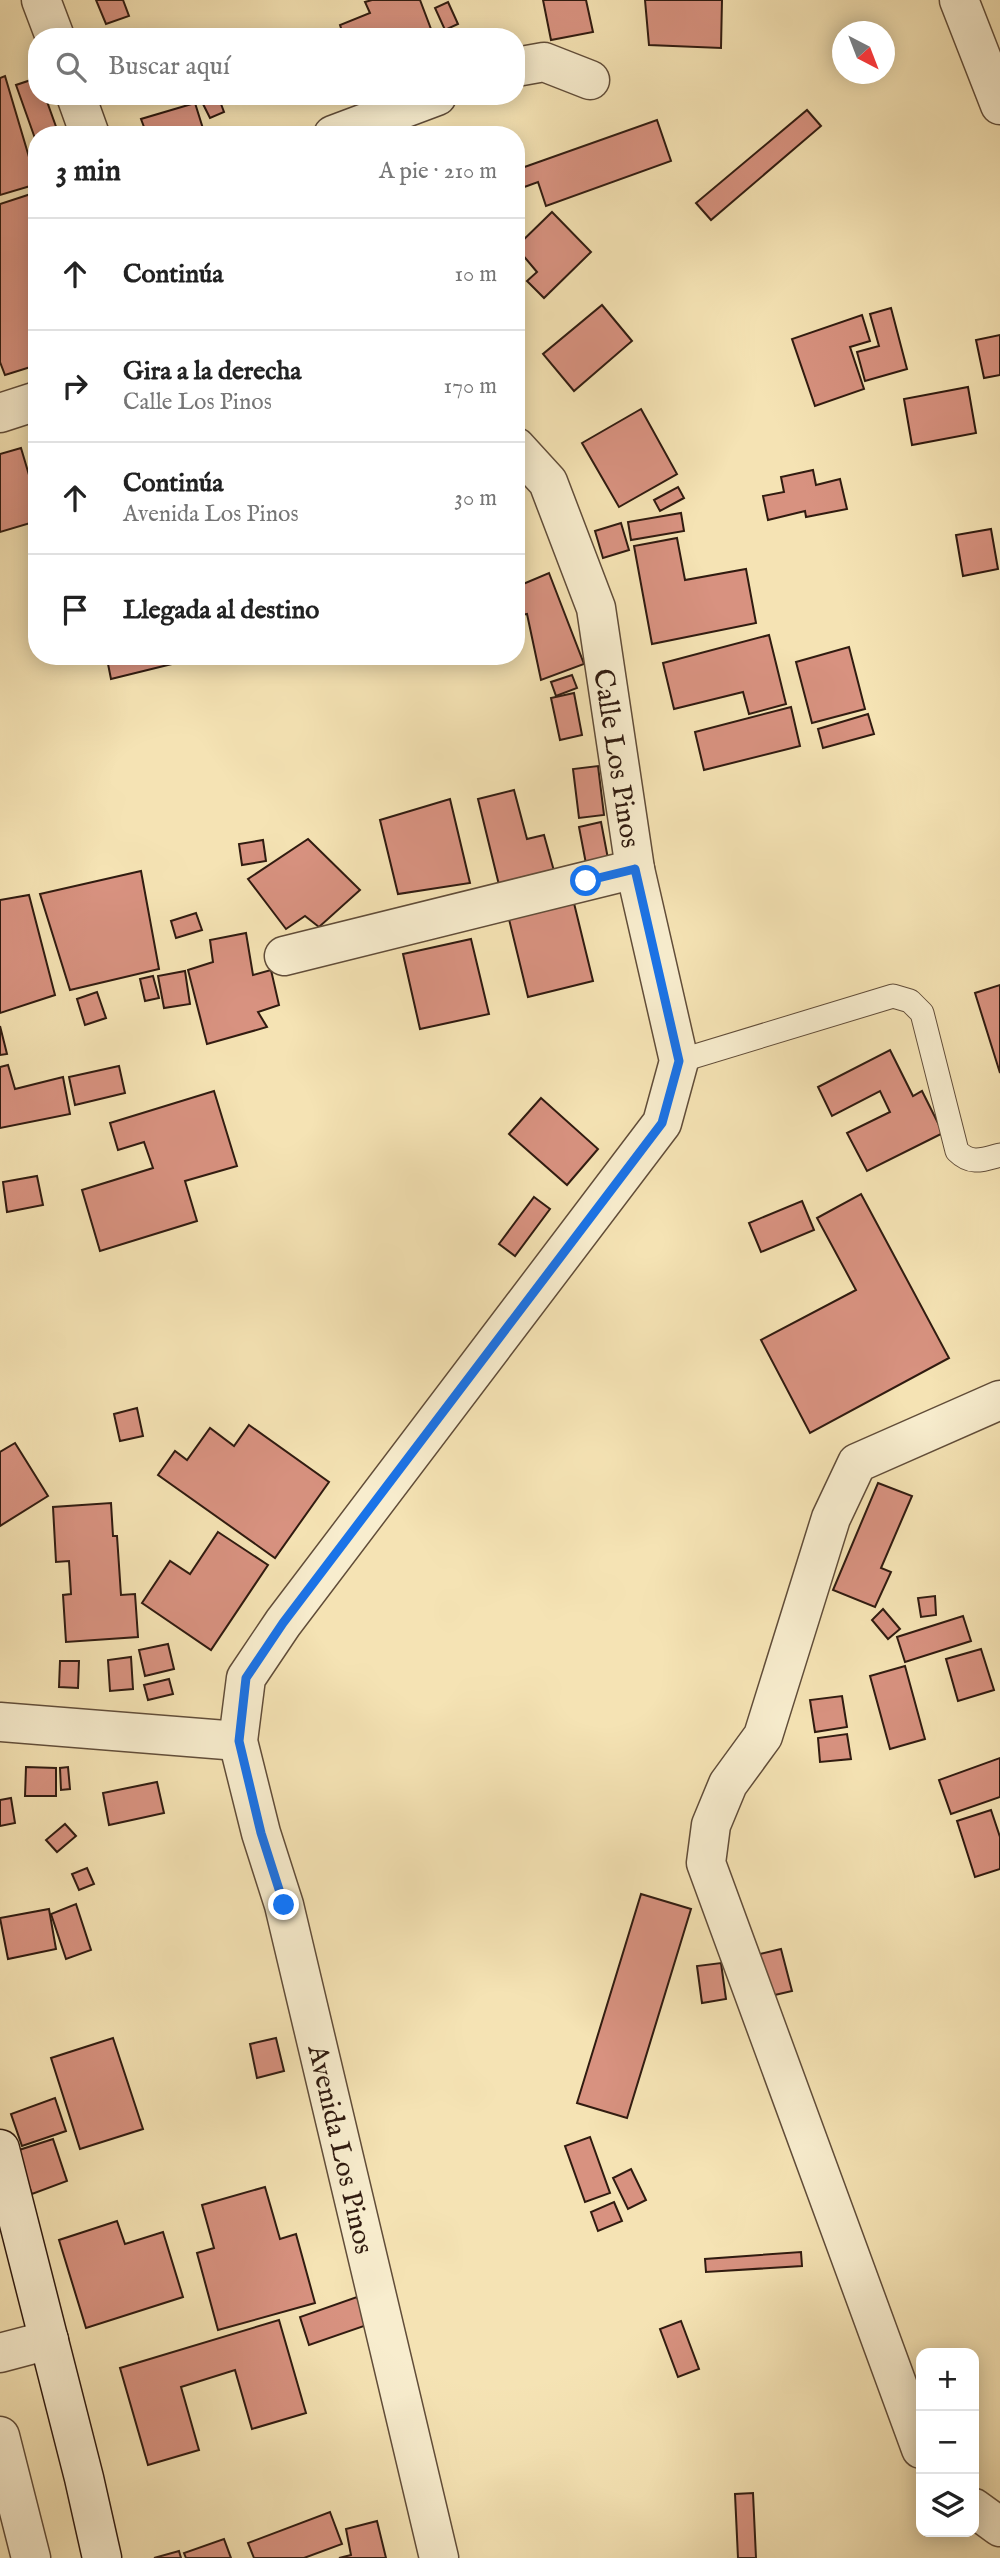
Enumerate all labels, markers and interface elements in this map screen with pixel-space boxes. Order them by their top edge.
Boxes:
north arrow [832,21,895,84]
search box [28,28,525,105]
icon: search [52,48,90,86]
text: Buscar aquí [108,50,230,83]
text: 3 min [56,153,121,191]
text: A pie · 210 m [379,157,497,186]
icon: ahead [56,255,94,293]
text: Continúa [123,258,224,291]
text: 10 m [454,260,497,289]
text: Gira a la derecha [123,355,302,388]
icon: right [56,367,94,405]
text: 170 m [444,372,497,401]
text: Calle Los Pinos [123,388,272,417]
text: Continúa [123,467,224,500]
icon: ahead [56,479,94,517]
text: 30 m [454,484,497,513]
text: Avenida Los Pinos [123,500,299,529]
icon: arrive [56,591,94,629]
text: Llegada al destino [123,594,319,627]
street label: Calle Los Pinos [584,666,647,851]
route start [570,865,601,896]
route end [268,1889,299,1920]
street label: Avenida Los Pinos [298,2041,381,2258]
map controls [916,2348,979,2537]
button: + [916,2348,979,2411]
button: − [916,2411,979,2474]
button: layers [916,2474,979,2537]

